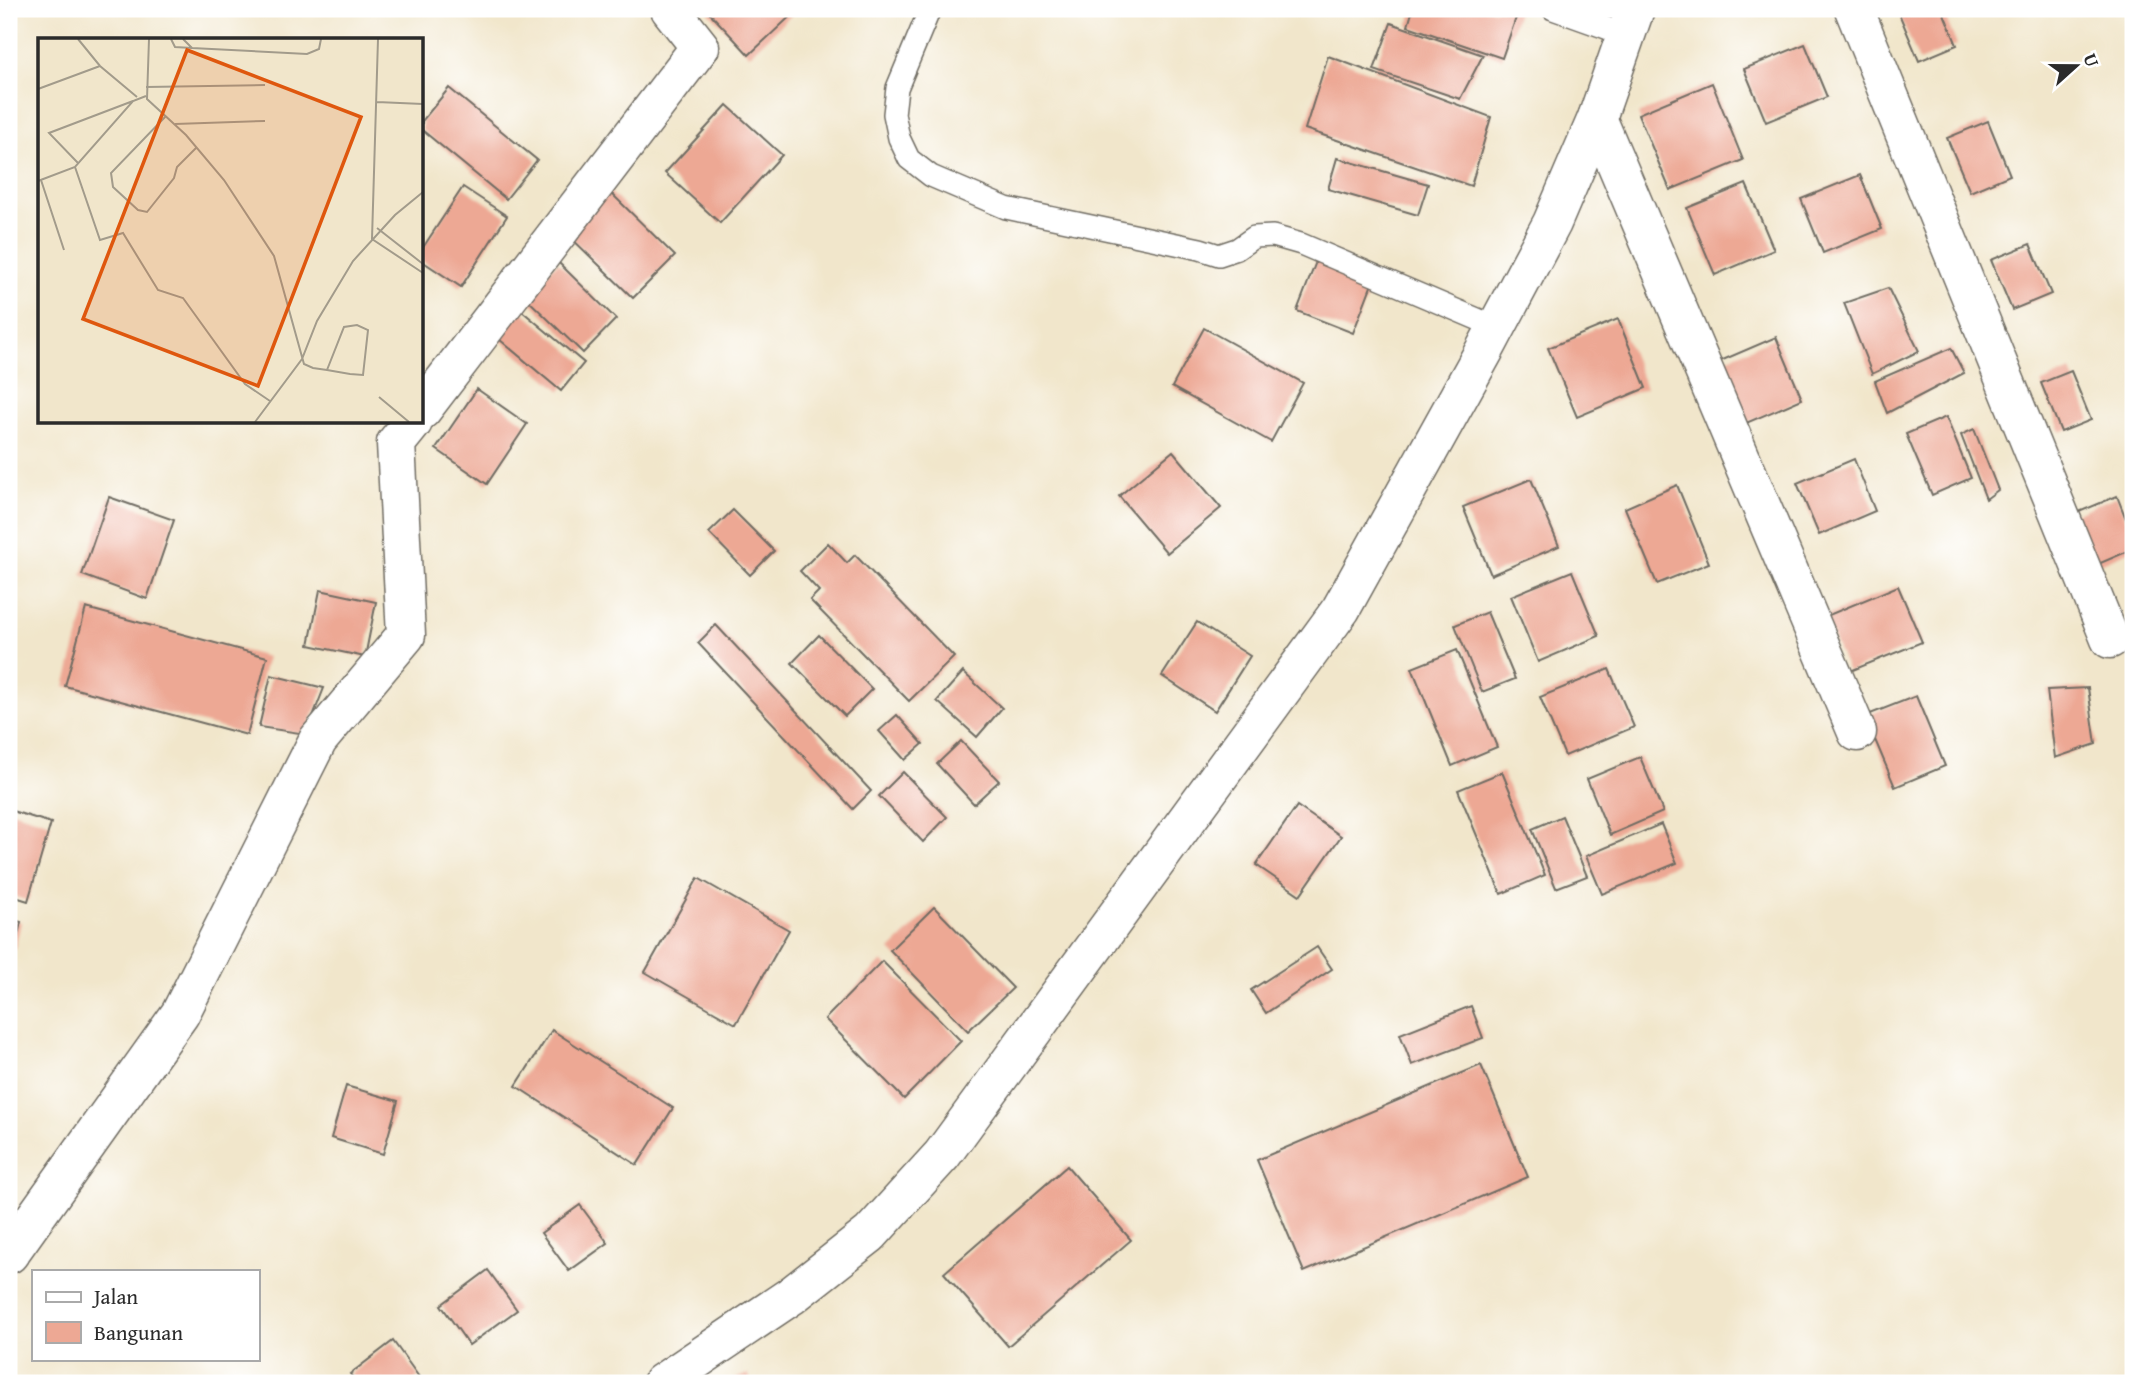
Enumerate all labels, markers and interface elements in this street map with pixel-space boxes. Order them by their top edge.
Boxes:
north arrow [2040,32,2110,102]
inset map [38,38,424,424]
text: U [2077,49,2107,71]
legend [32,1270,259,1360]
text: Jalan [91,1281,138,1312]
text: Bangunan [94,1317,183,1348]

